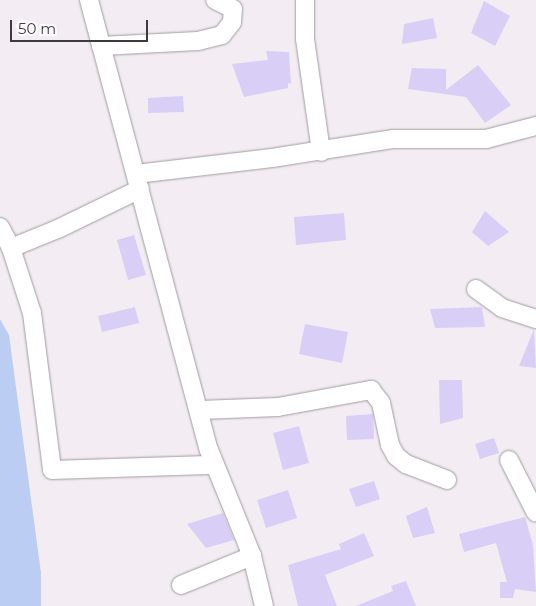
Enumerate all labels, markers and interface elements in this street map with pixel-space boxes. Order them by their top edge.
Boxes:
scale bar [12,10,150,42]
text: 50 m [18,19,56,38]

